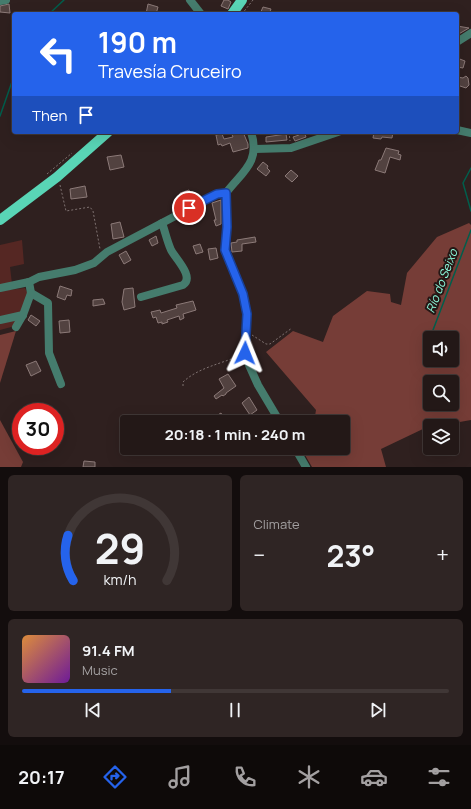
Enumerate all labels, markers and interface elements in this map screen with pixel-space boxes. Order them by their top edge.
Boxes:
text: 190 m [98,23,177,61]
icon: left [32,28,84,80]
text: Travesía Cruceiro [98,59,242,83]
icon: arrive [75,104,97,126]
text: Then [32,105,67,126]
pin [172,191,206,225]
icon: arrive [178,197,200,219]
water label: Río do Seixo [422,246,462,315]
map controls [423,331,459,455]
button: sound [423,331,459,367]
position arrow [224,332,266,374]
button: search [423,375,459,411]
speed limit sign: 30 [12,403,64,455]
button: layers [423,419,459,455]
text: 20:18 · 1 min · 240 m [165,424,305,445]
text: Climate [254,515,300,533]
text: 29 [94,520,145,576]
text: 23° [326,535,375,576]
text: − [254,540,265,570]
text: + [436,540,449,570]
text: km/h [103,570,136,589]
text: 91.4 FM [82,640,135,661]
text: Music [82,661,118,679]
icon: previous [82,699,104,721]
icon: pause [224,699,246,721]
icon: next [367,699,389,721]
icon: directions [101,763,129,791]
icon: music [166,763,194,791]
icon: phone [231,763,259,791]
icon: climate [295,763,323,791]
icon: car [360,763,388,791]
icon: filters [425,763,453,791]
text: 20:17 [18,765,65,789]

